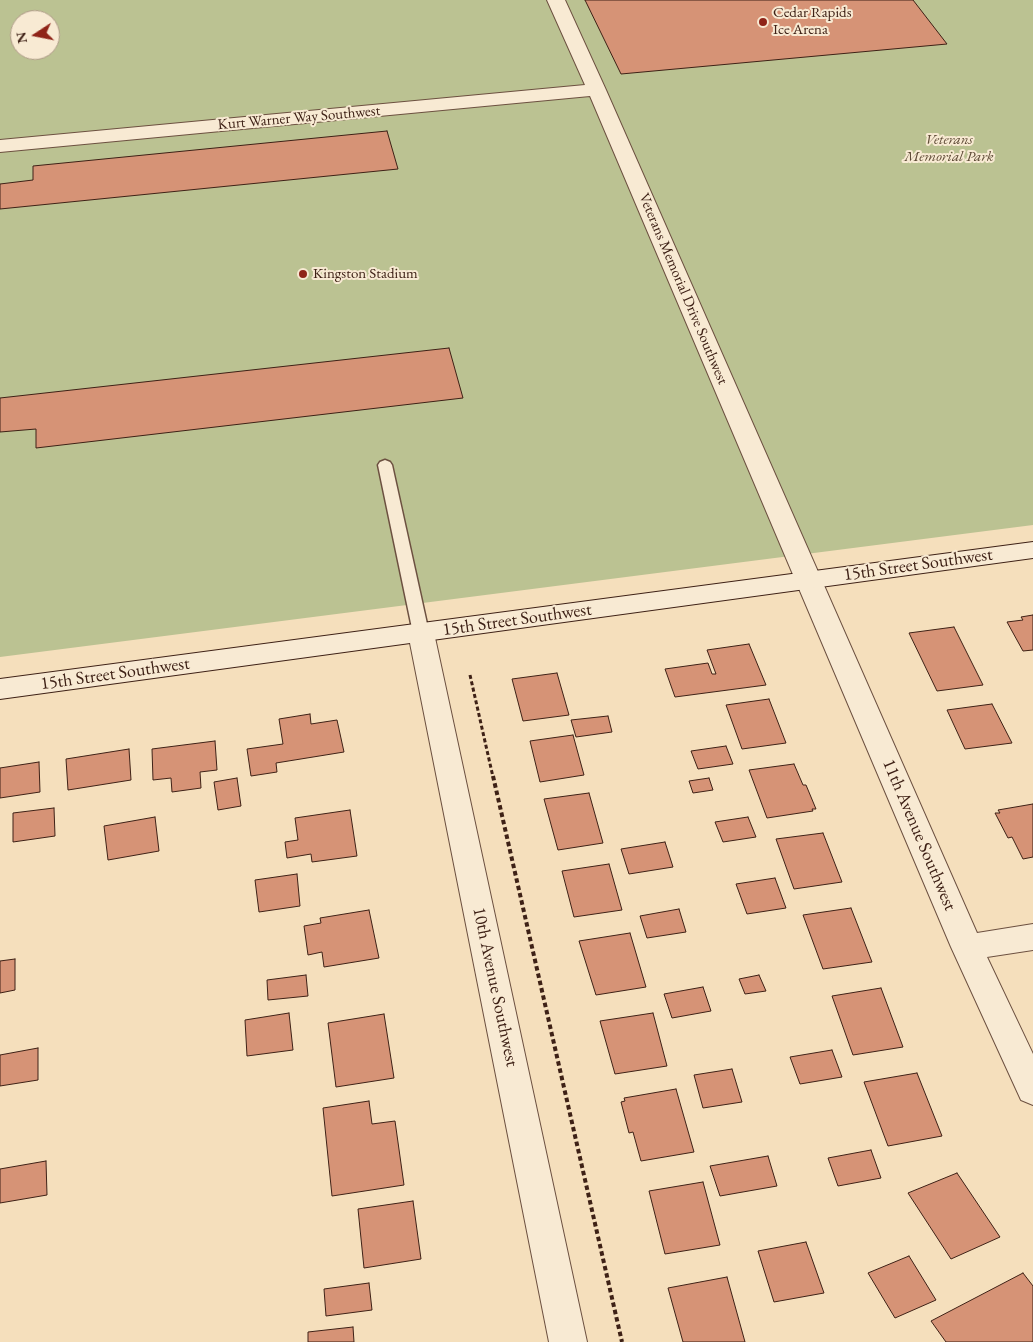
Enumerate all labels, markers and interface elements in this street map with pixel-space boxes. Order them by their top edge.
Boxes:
place label: Cedar Rapids Ice Arena [773,4,852,39]
north arrow [10,10,60,60]
marker: Cedar Rapids Ice Arena [757,16,769,28]
text: N [11,30,31,45]
street label: Kurt Warner Way Southwest [217,102,381,134]
park label: Veterans Memorial Park [904,131,994,166]
street label: Veterans Memorial Drive Southwest [634,191,732,387]
place label: Kingston Stadium [313,265,418,283]
marker: Kingston Stadium [297,268,309,280]
street label: 15th Street Southwest [842,544,994,586]
street label: 15th Street Southwest [441,599,593,641]
street label: 15th Street Southwest [39,653,191,695]
street label: 11th Avenue Southwest [877,756,961,914]
street label: 10th Avenue Southwest [468,905,522,1069]

